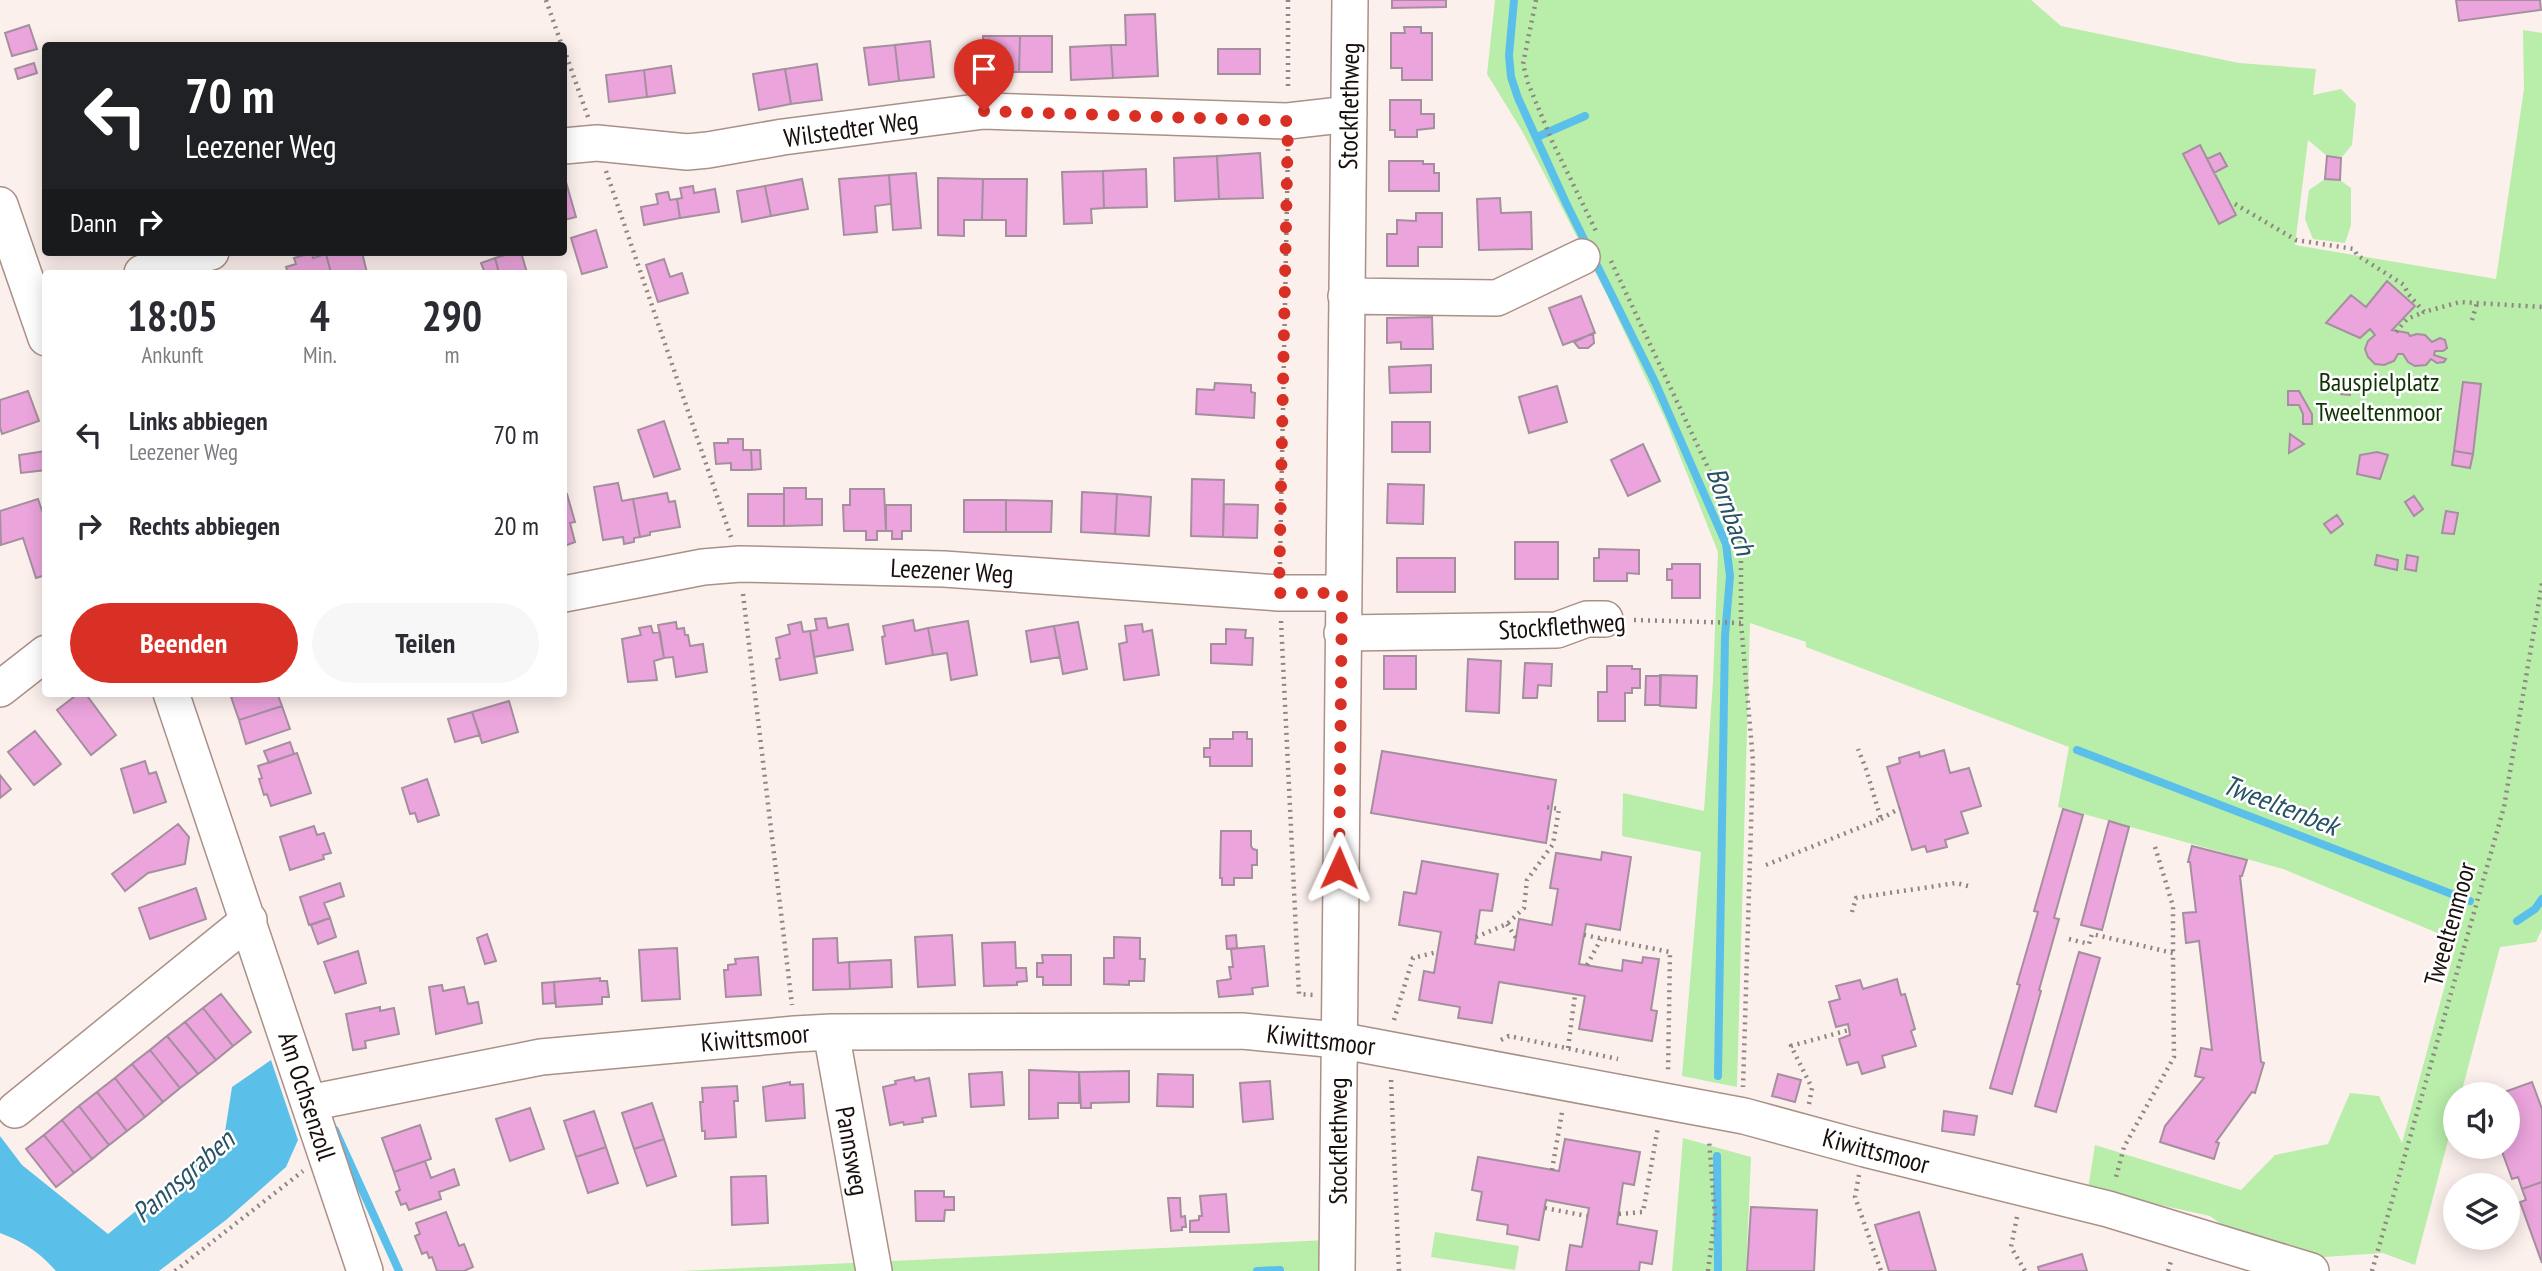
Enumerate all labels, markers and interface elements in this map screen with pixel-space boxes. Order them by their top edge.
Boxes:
pin [954,39,1014,111]
street label: Stockflethweg [1331,42,1366,170]
icon: arrive [965,50,1003,88]
text: 70 m [185,63,274,127]
icon: left [70,70,161,161]
street label: Wilstedter Weg [782,103,920,154]
text: Leezener Weg [185,125,337,167]
icon: right [131,203,169,241]
text: Dann [70,206,117,239]
text: 18:05 [127,288,218,343]
text: 4 [310,288,330,343]
text: 290 [422,288,482,343]
text: Ankunft [141,340,203,369]
text: Min. [303,340,337,369]
text: m [444,340,459,369]
park label: Bauspielplatz Tweeltenmoor [2316,365,2442,428]
text: Links abbiegen [129,404,268,437]
icon: left [70,416,108,454]
text: 70 m [493,418,539,451]
text: Leezener Weg [129,437,238,466]
water label: Bornbach [1699,462,1765,561]
icon: right [70,507,108,545]
text: Rechts abbiegen [129,509,280,542]
text: 20 m [493,509,539,542]
street label: Leezener Weg [890,551,1014,590]
button: Beenden [70,603,298,683]
button: Teilen [312,603,539,683]
street label: Stockflethweg [1497,605,1626,646]
water label: Tweeltenbek [2218,766,2347,845]
position arrow [1302,831,1376,905]
street label: Tweeltenmoor [2416,858,2483,989]
street label: Kiwittsmoor [699,1016,811,1059]
street label: Kiwittsmoor [1265,1016,1377,1063]
street label: Am Ochsenzoll [271,1027,344,1164]
street label: Stockflethweg [1321,1077,1354,1205]
map controls [2443,1082,2520,1250]
button: sound [2443,1082,2520,1159]
street label: Pannsweg [828,1104,877,1198]
water label: Pannsgraben [124,1120,243,1230]
street label: Kiwittsmoor [1819,1120,1933,1181]
button: layers [2443,1173,2520,1250]

